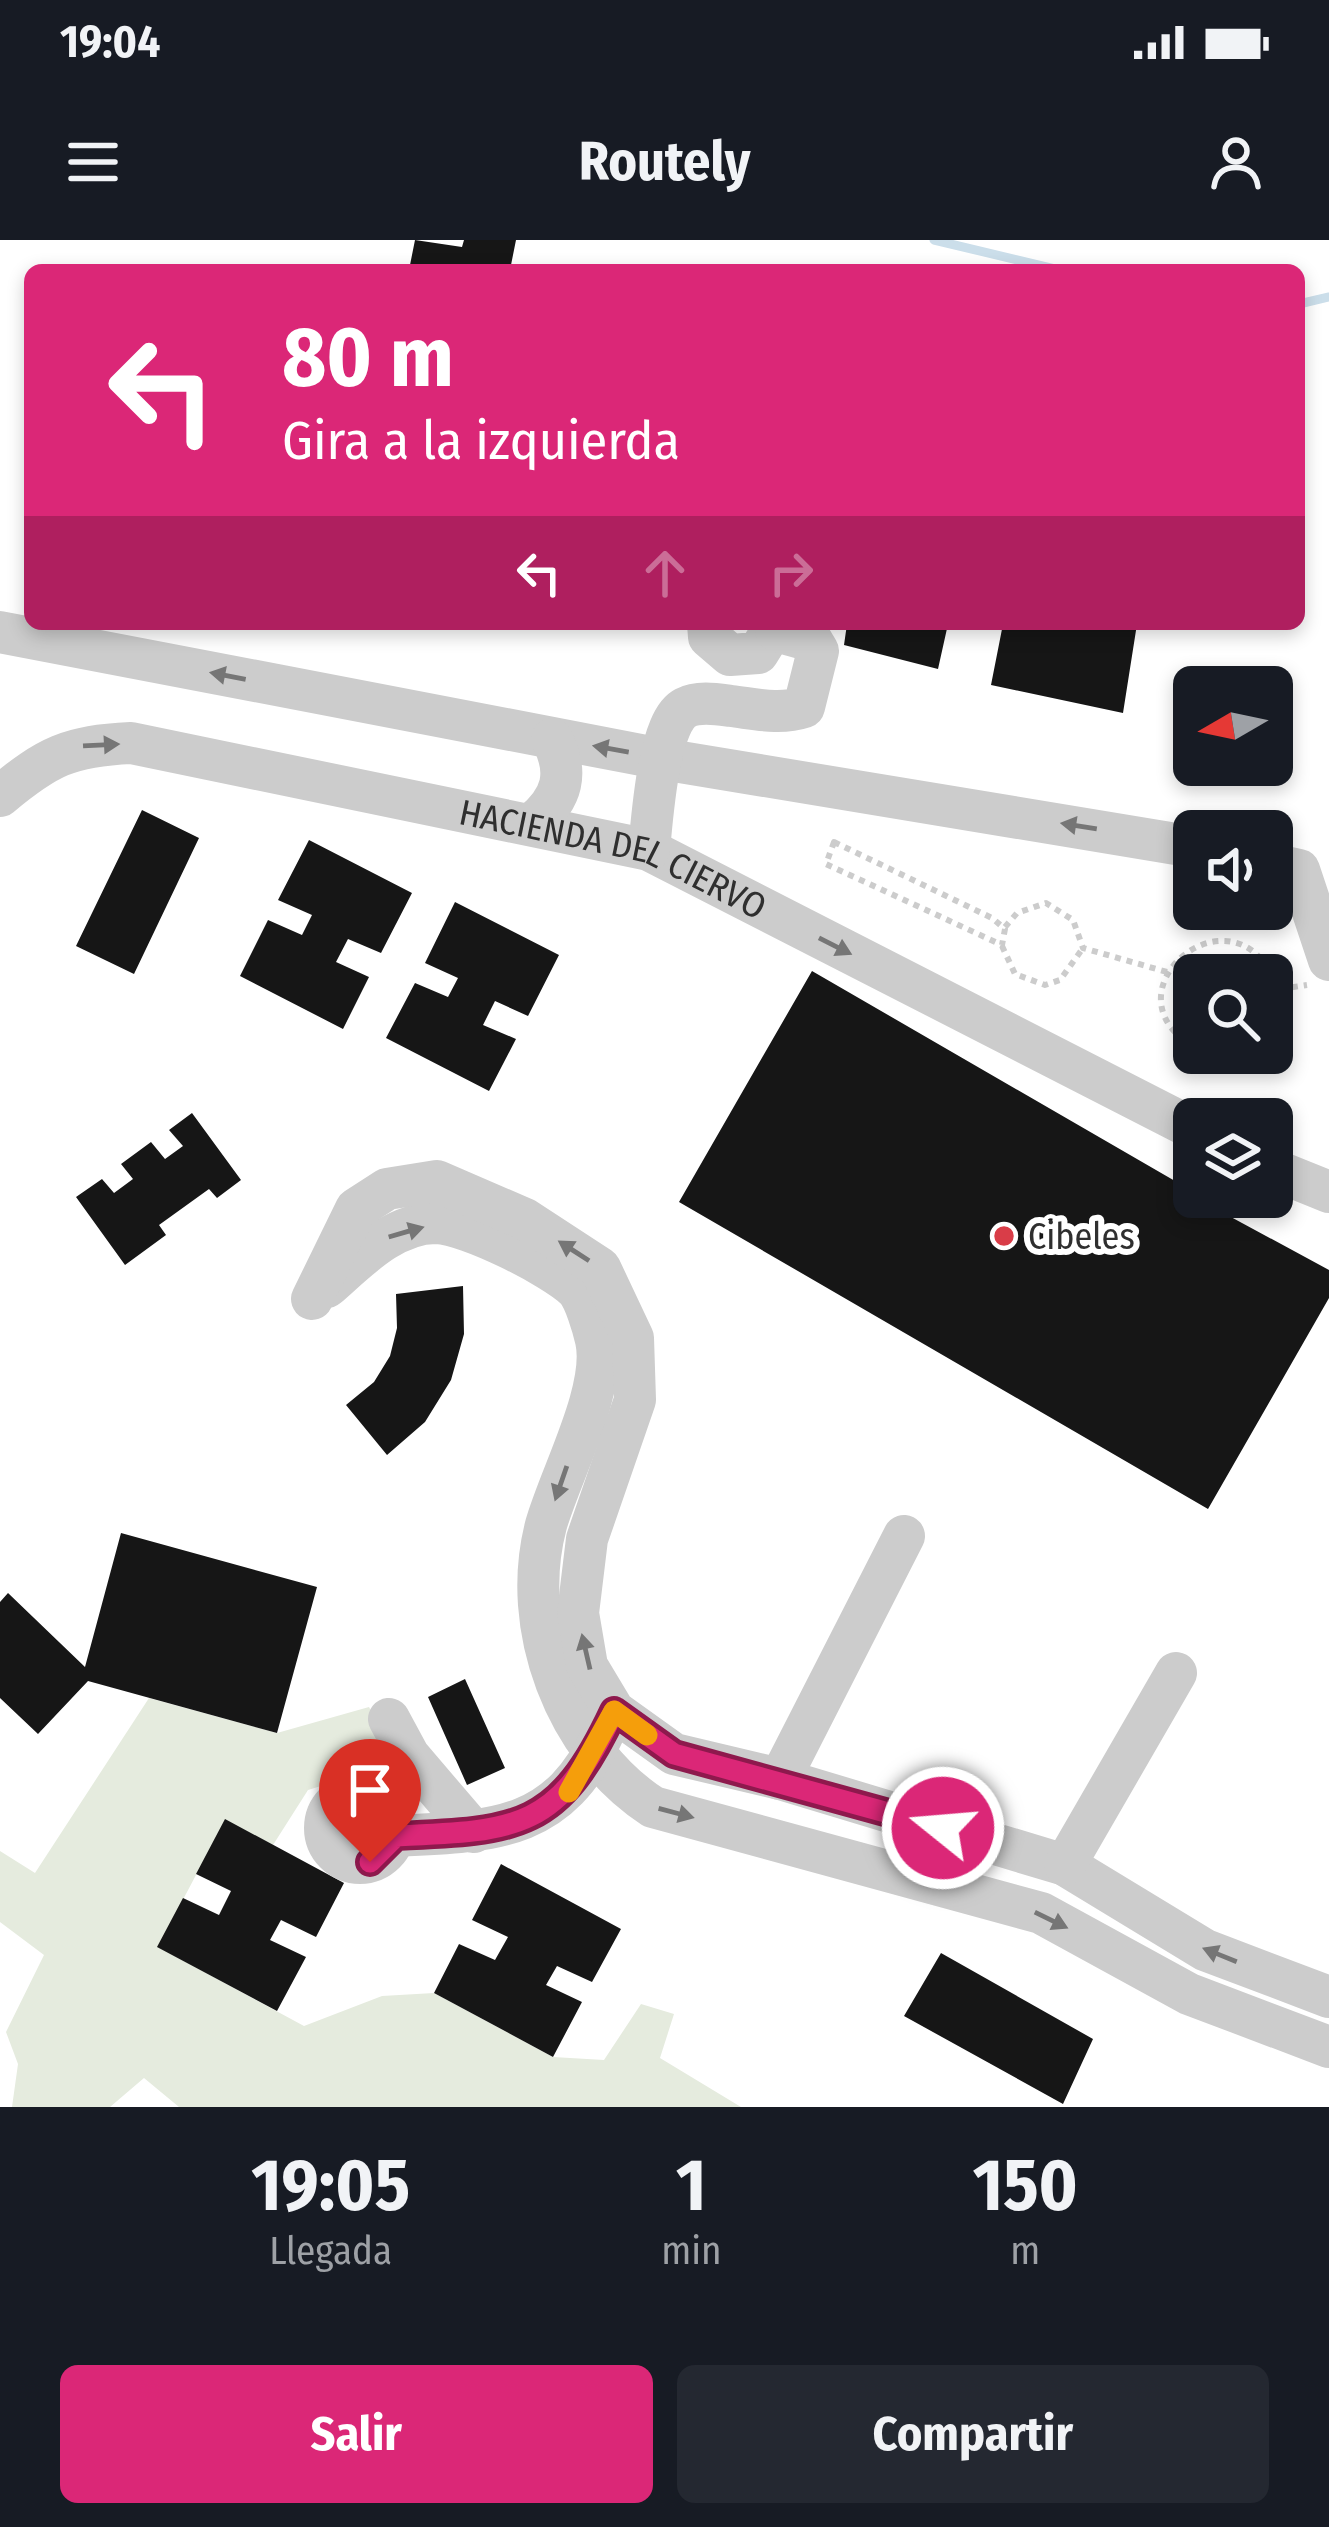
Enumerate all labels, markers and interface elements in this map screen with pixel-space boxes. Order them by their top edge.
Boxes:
text: 19:04 [60,15,160,69]
icon: menu [60,129,126,195]
icon: person [1203,129,1269,195]
text: Routely [579,130,750,194]
text: 80 m [282,307,454,408]
icon: left [84,312,240,468]
text: Gira a la izquierda [282,409,680,473]
icon: left [506,540,572,606]
icon: ahead [632,540,698,606]
icon: right [758,540,824,606]
one-way arrow [209,666,246,685]
north arrow [1173,666,1293,786]
map controls [1173,666,1293,1218]
one-way arrow [83,735,121,754]
one-way arrow [592,740,629,759]
street label: HACIENDA DEL CIERVO [455,790,773,929]
button: sound [1173,810,1293,930]
one-way arrow [1059,817,1097,835]
one-way arrow [818,935,853,955]
button: search [1173,954,1293,1074]
button: layers [1173,1098,1293,1218]
place label: Cibeles [1028,1215,1135,1259]
one-way arrow [388,1221,425,1240]
marker: Cibeles [991,1223,1017,1249]
one-way arrow [557,1240,590,1262]
one-way arrow [550,1465,569,1501]
one-way arrow [576,1633,595,1670]
pin [319,1739,421,1862]
icon: arrive [337,1757,403,1823]
position arrow [880,1765,1006,1891]
one-way arrow [658,1805,695,1824]
one-way arrow [1034,1910,1069,1930]
one-way arrow [1201,1945,1237,1964]
text: 19:05 [251,2143,410,2229]
text: 1 [676,2143,707,2229]
text: 150 [973,2143,1078,2229]
text: Llegada [269,2228,392,2274]
text: min [661,2228,722,2274]
text: m [1010,2228,1040,2274]
button: Salir [60,2365,653,2503]
button: Compartir [677,2365,1269,2503]

